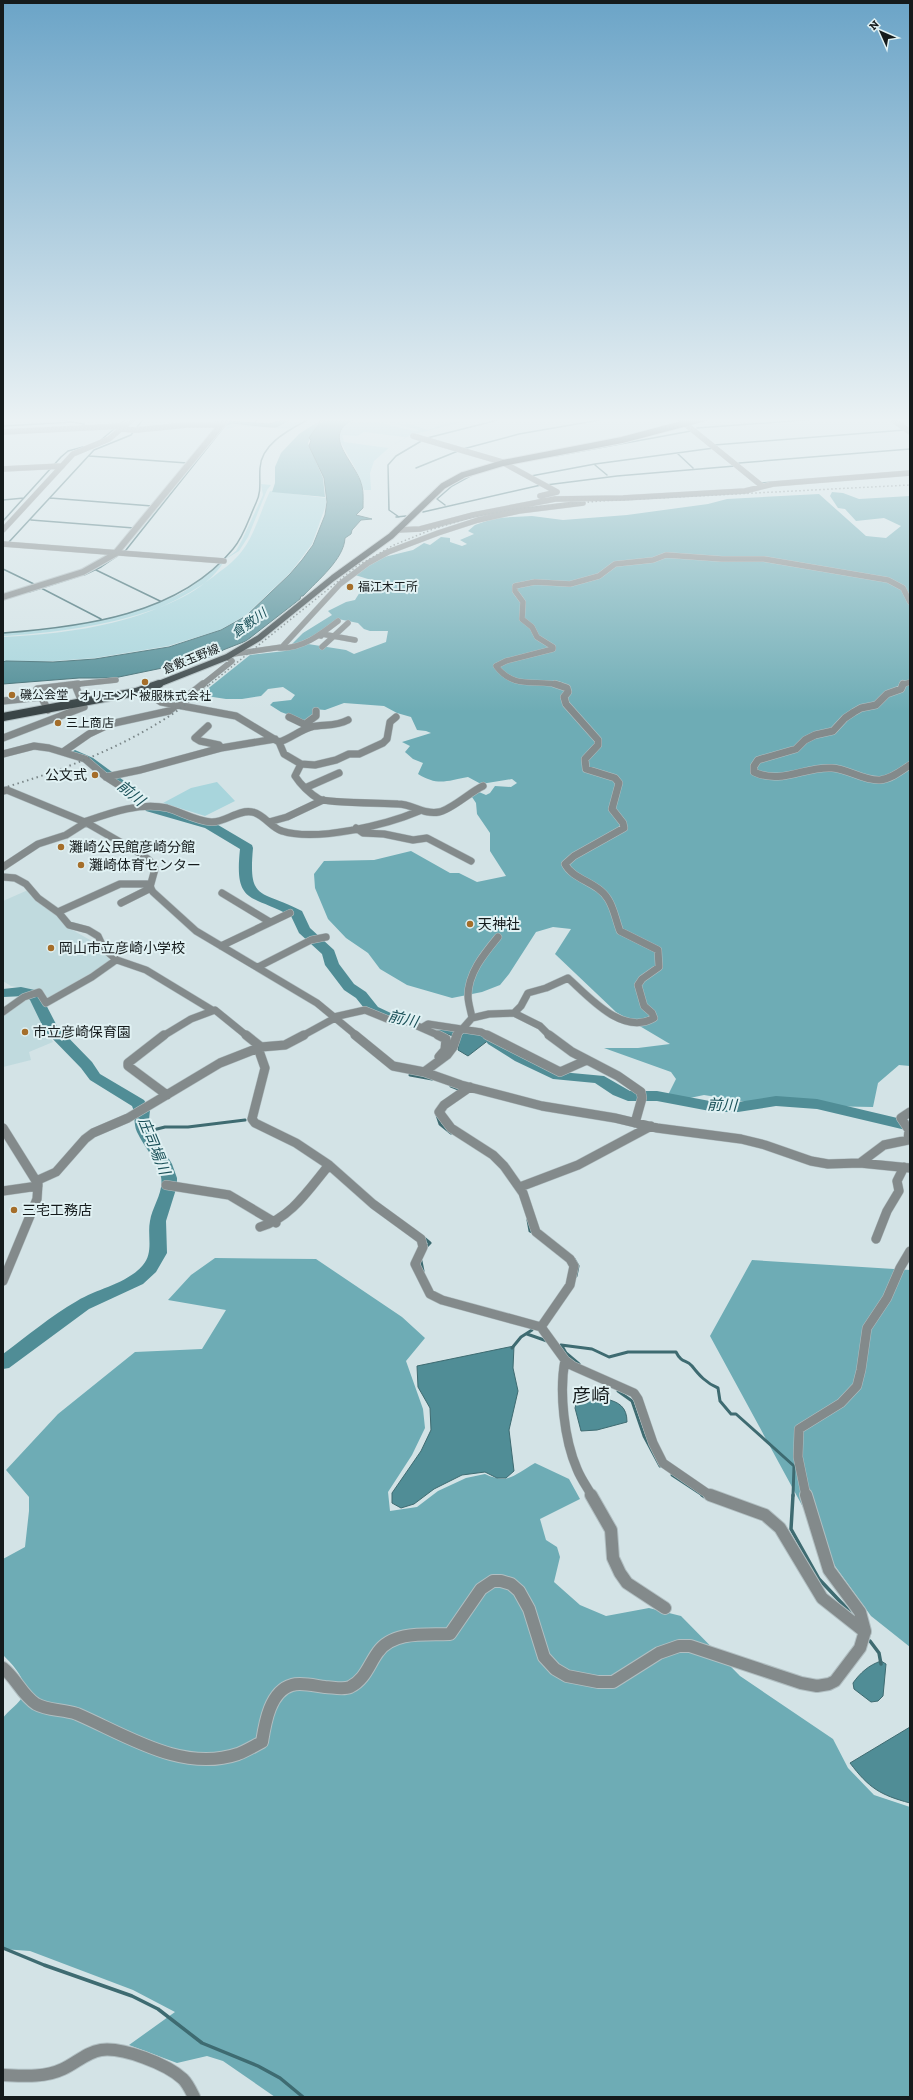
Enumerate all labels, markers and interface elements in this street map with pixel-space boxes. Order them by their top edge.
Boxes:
north arrow [861,12,901,52]
text: N [867,17,882,33]
place label: 福江木工所 [358,580,418,594]
marker: 福江木工所 [345,582,355,592]
water label: 倉敷川 [229,604,271,641]
street label: 倉敷玉野線 [161,641,221,677]
marker: オリエント被服株式会社 [140,677,150,687]
place label: 磯公会堂 [20,688,68,702]
place label: オリエント被服株式会社 [79,689,211,703]
marker: 磯公会堂 [7,690,17,700]
place label: 三上商店 [66,716,114,730]
marker: 三上商店 [53,718,63,728]
place label: 公文式 [45,767,87,784]
marker: 公文式 [90,770,100,780]
water label: 前川 [114,777,150,811]
place label: 灘崎公民館彦崎分館 [69,839,195,856]
marker: 灘崎公民館彦崎分館 [56,842,66,852]
place label: 灘崎体育センター [89,857,201,874]
marker: 灘崎体育センター [76,860,86,870]
place label: 天神社 [478,916,520,933]
marker: 天神社 [465,919,475,929]
place label: 岡山市立彦崎小学校 [59,940,185,957]
marker: 岡山市立彦崎小学校 [46,943,56,953]
water label: 前川 [386,1007,422,1032]
place label: 市立彦崎保育園 [33,1024,131,1041]
marker: 市立彦崎保育園 [20,1027,30,1037]
water label: 前川 [707,1095,739,1115]
water label: 庄司場川 [134,1115,174,1179]
place label: 三宅工務店 [22,1202,92,1219]
marker: 三宅工務店 [9,1205,19,1215]
district label: 彦崎 [572,1384,610,1407]

